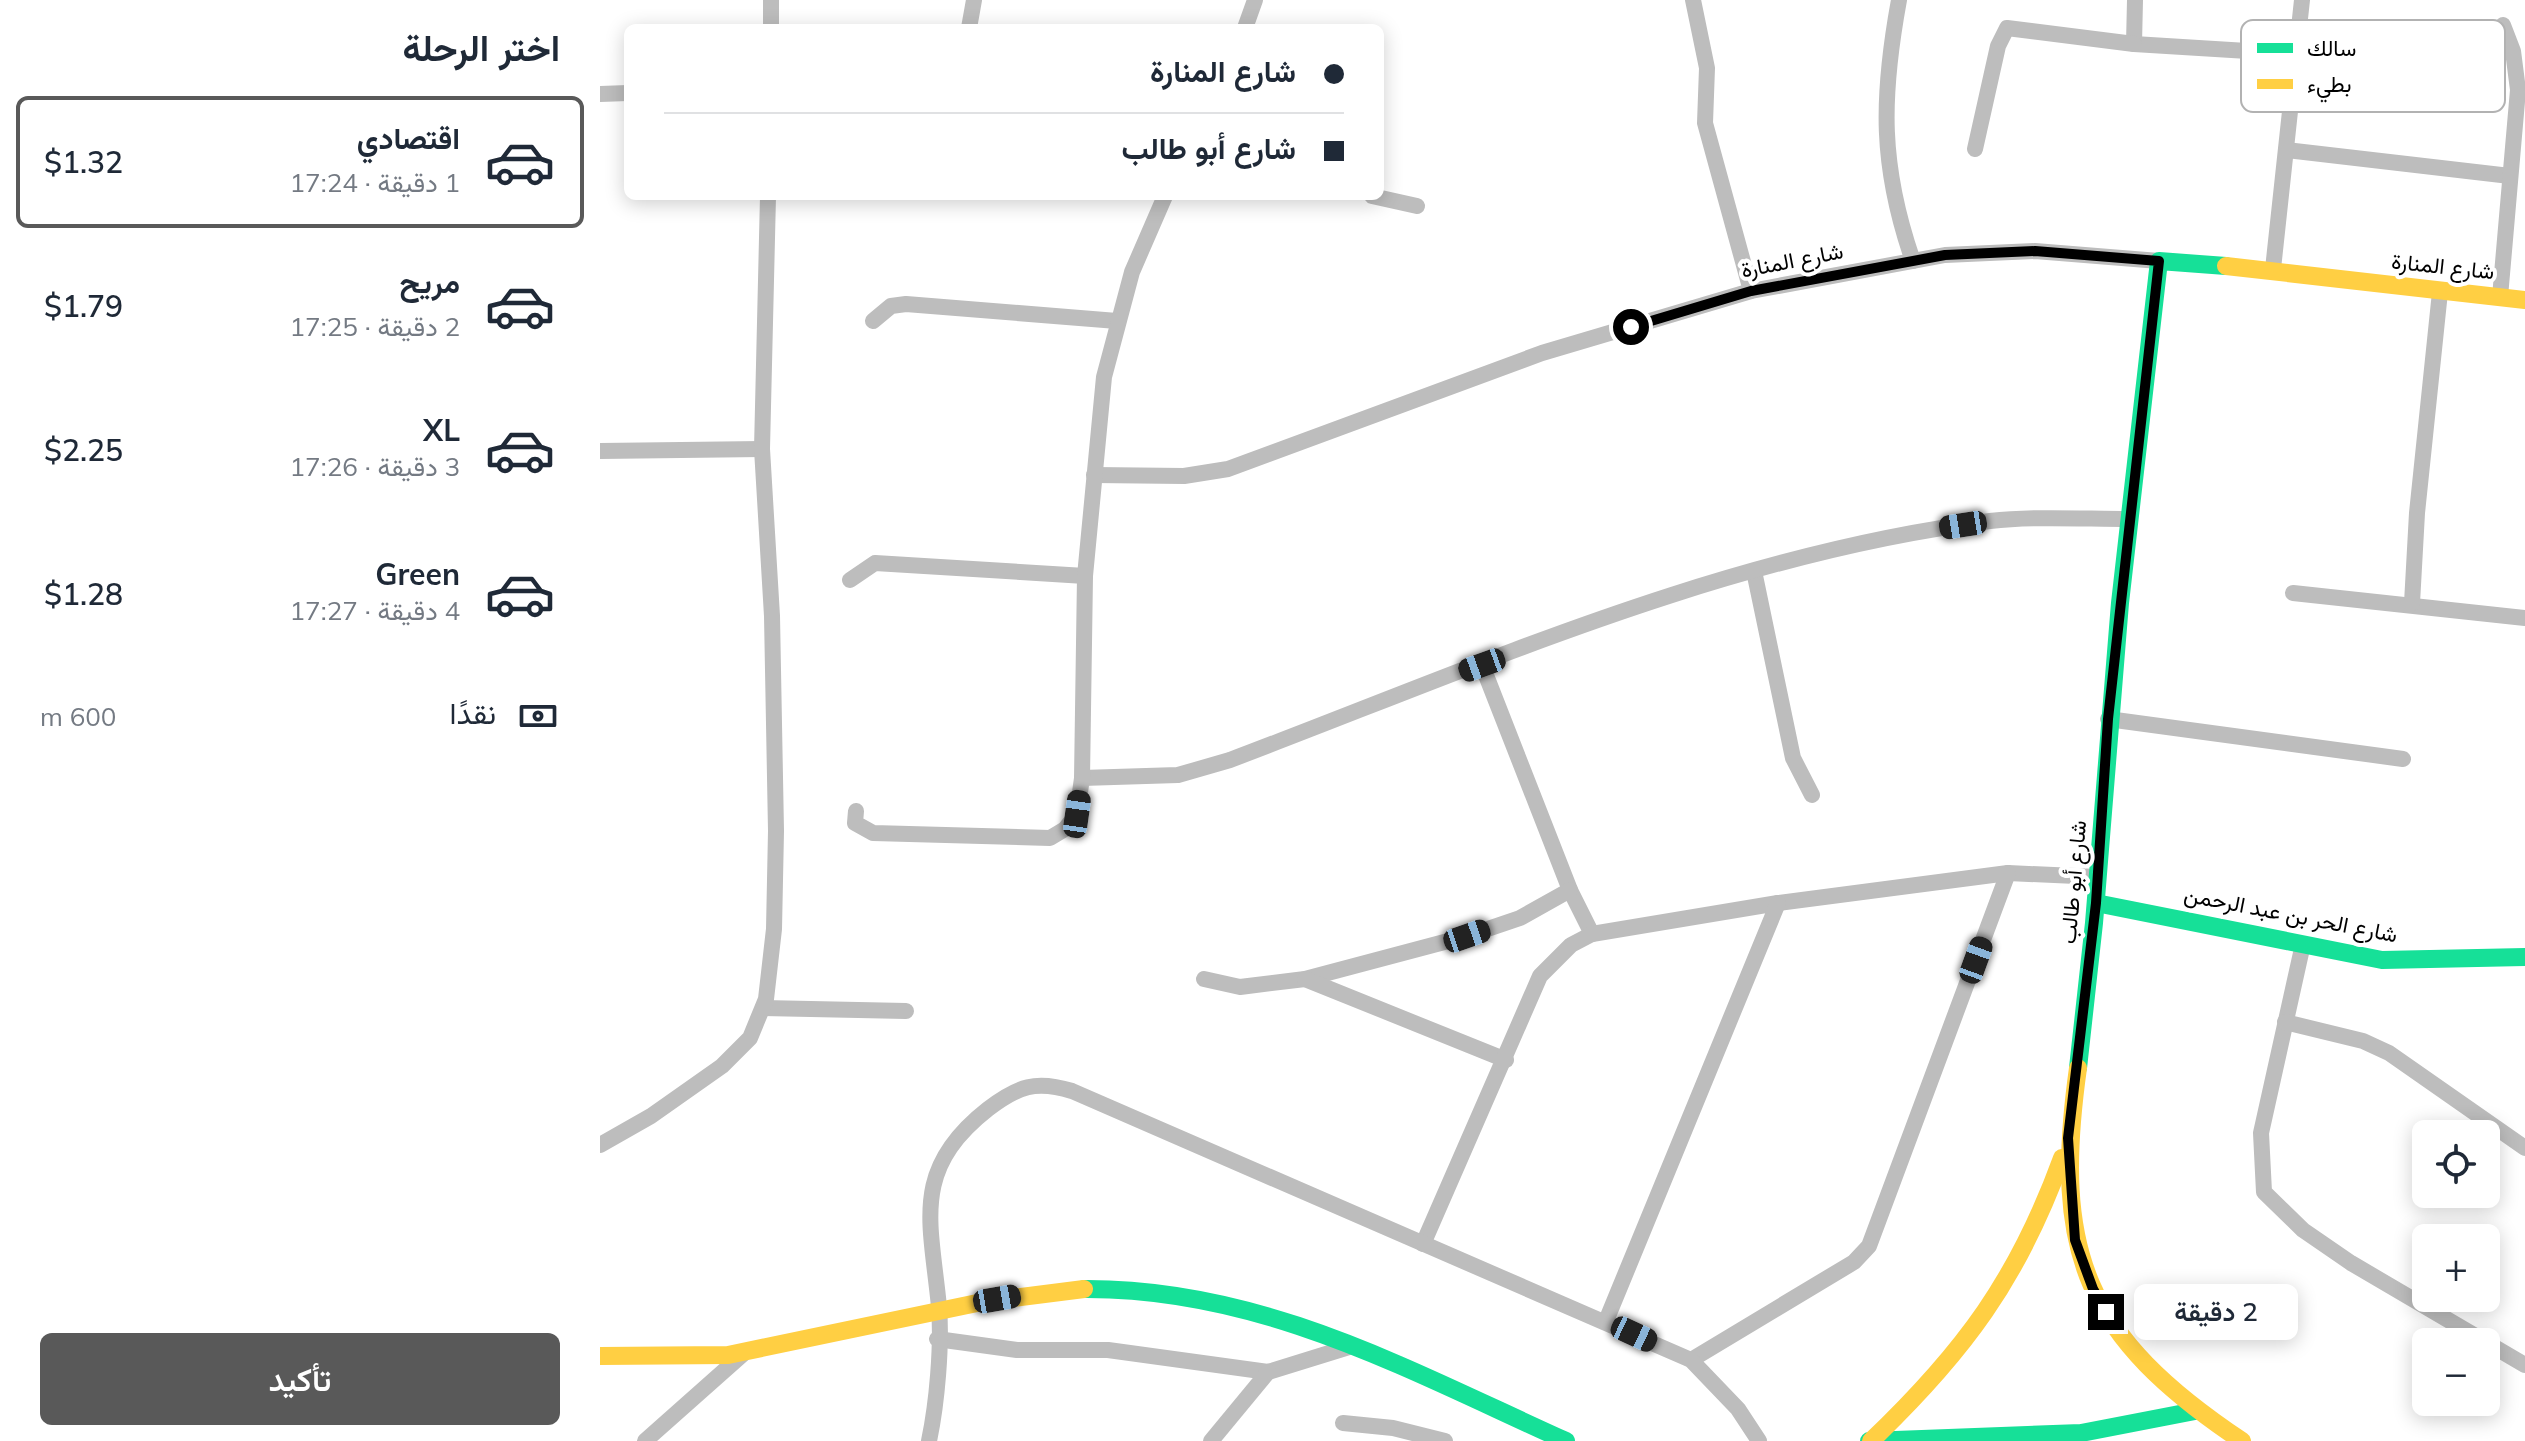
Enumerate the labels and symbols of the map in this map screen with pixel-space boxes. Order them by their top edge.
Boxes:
legend [2241,20,2505,112]
text: سالك [2307,34,2356,62]
text: بطيء [2307,70,2352,103]
street label: شارع المنارة [1739,236,1846,285]
street label: شارع المنارة [2390,247,2496,286]
route start [1613,309,1649,345]
car [1937,509,1989,541]
car [1455,646,1509,684]
car [1062,789,1092,839]
street label: شارع أبو طالب [2054,819,2093,945]
street label: شارع الحر بن عبد الرحمن [2182,880,2400,949]
car [1440,917,1494,955]
car [1957,933,1995,987]
car [971,1283,1023,1315]
callout: 2 دقيقة [2134,1284,2298,1340]
route end [2088,1294,2124,1330]
car [1607,1313,1661,1355]

